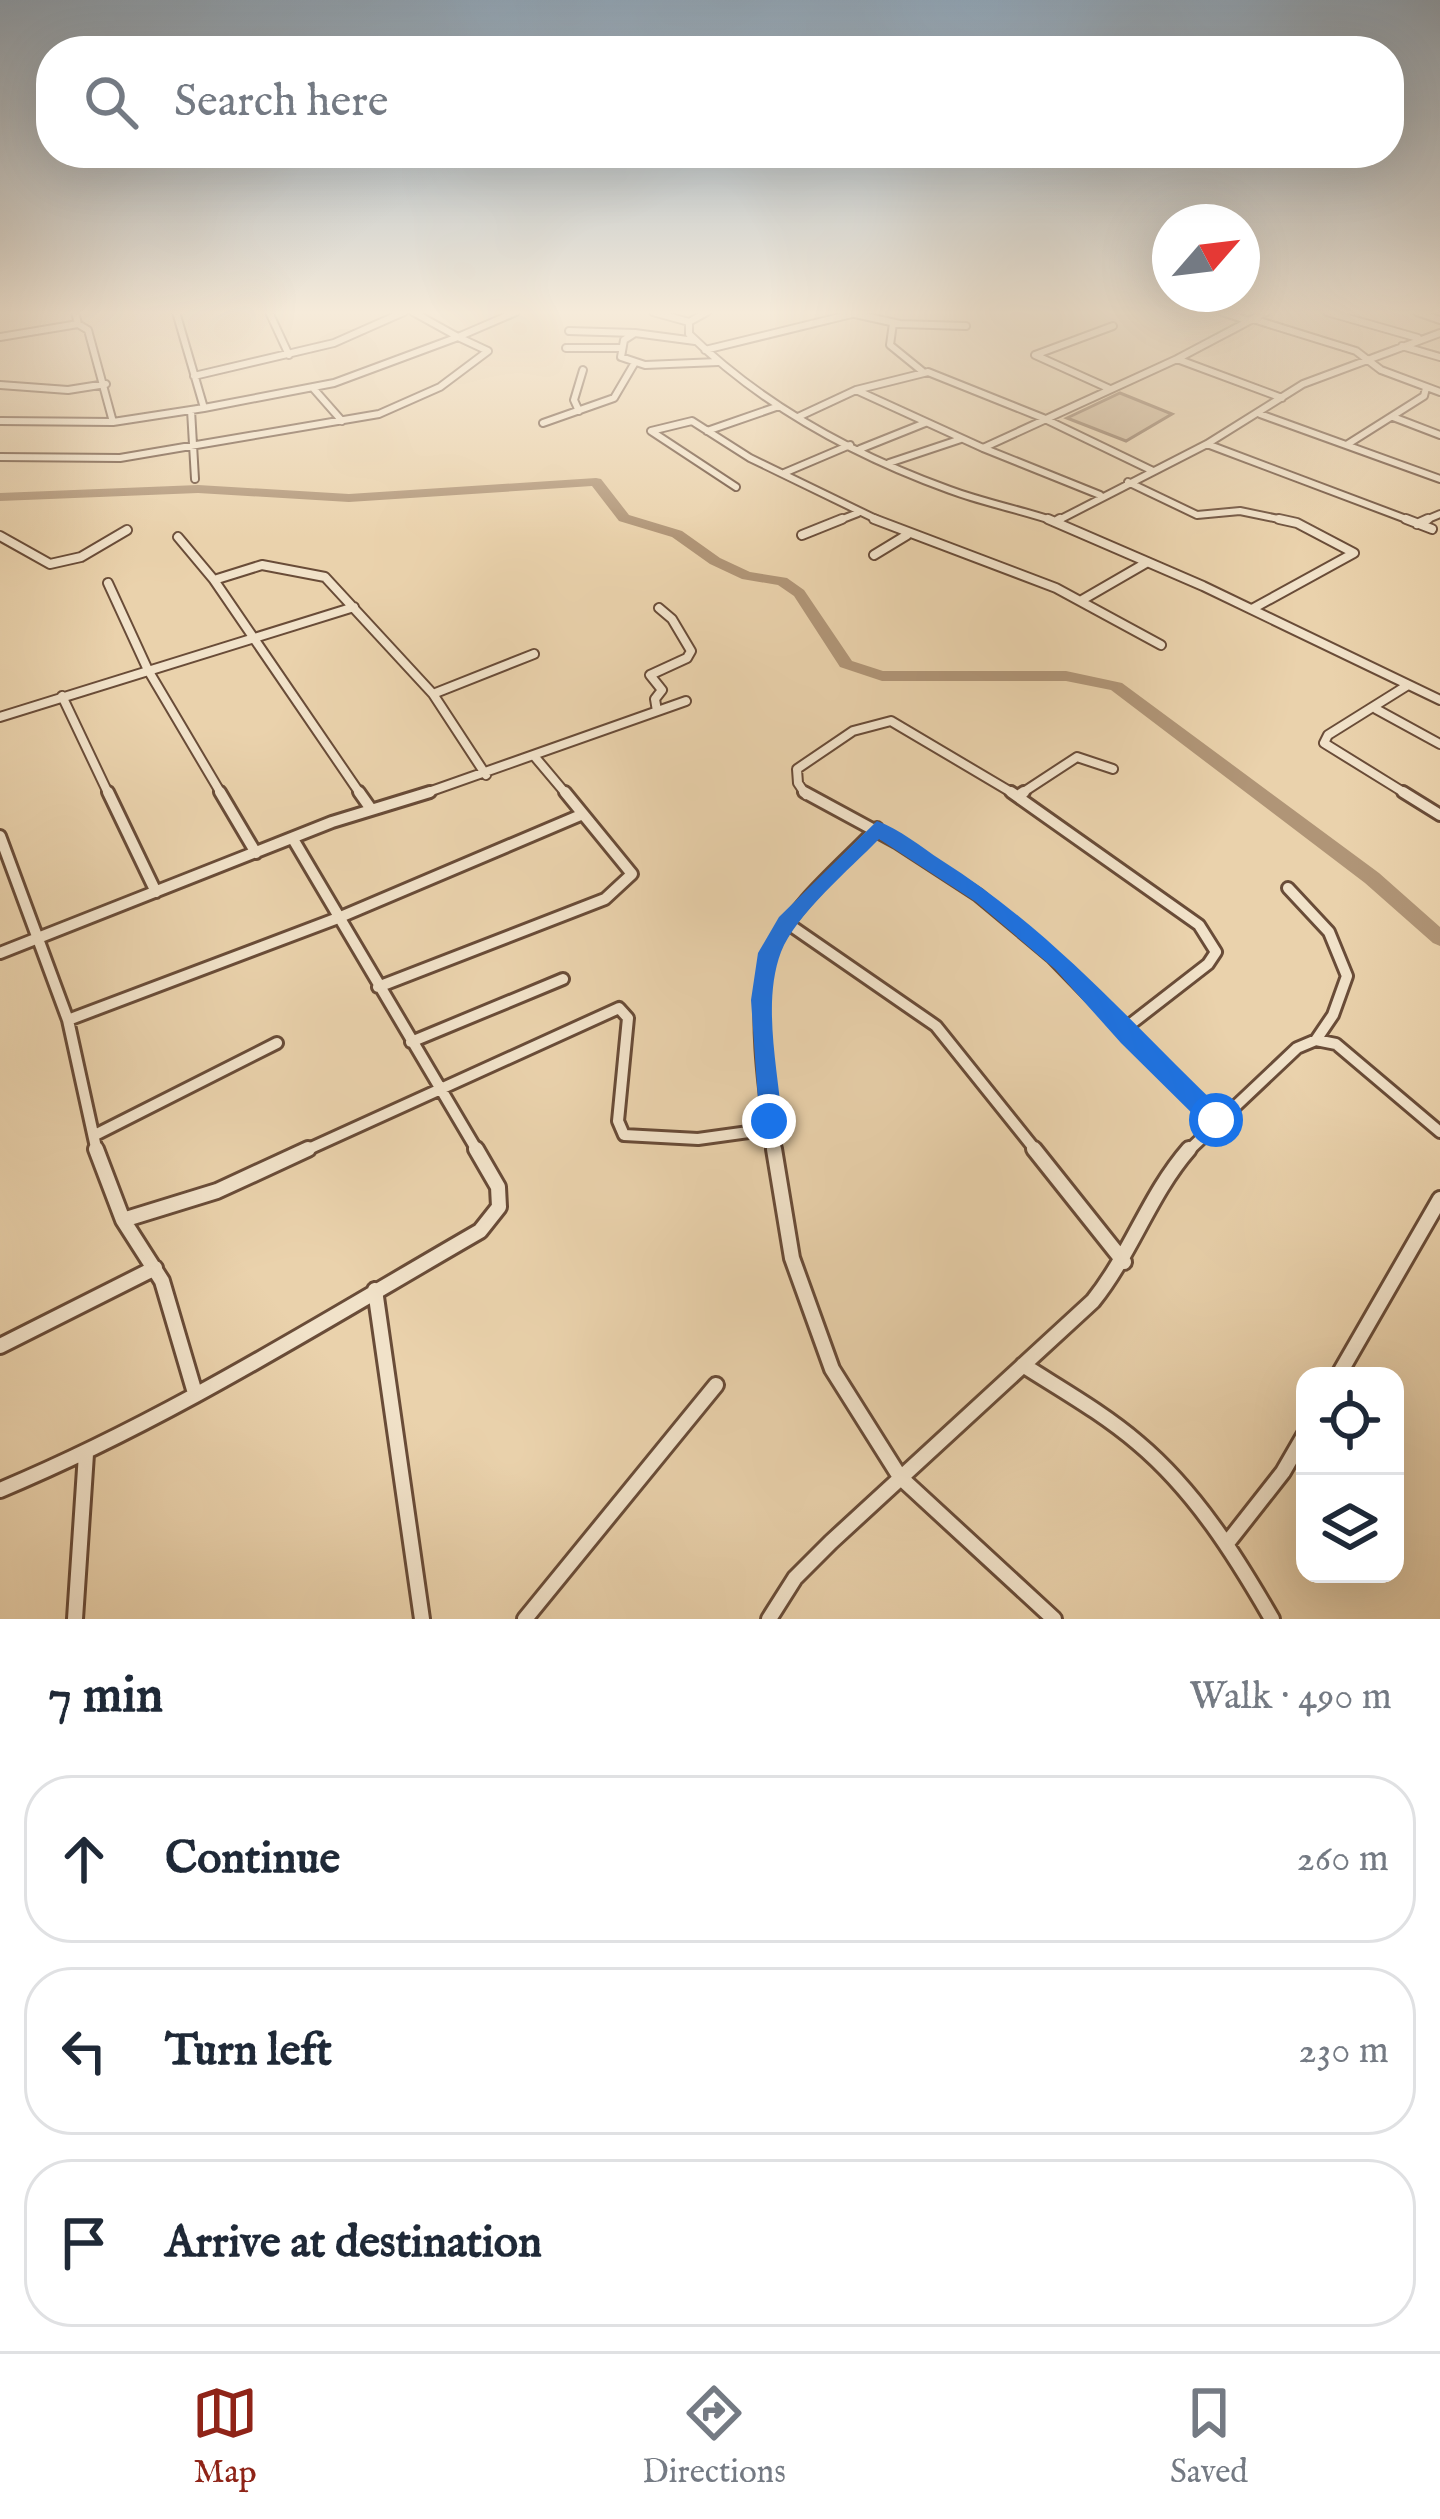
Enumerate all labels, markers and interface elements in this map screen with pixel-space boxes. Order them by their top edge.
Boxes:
search box [36,36,1404,168]
icon: search [78,69,144,135]
text: Search here [174,74,388,131]
north arrow [1152,204,1260,312]
route start [1189,1093,1243,1147]
route end [742,1094,796,1148]
map controls [1296,1367,1404,1583]
button: locate [1296,1367,1404,1475]
button: layers [1296,1475,1404,1583]
text: 7 min [48,1665,163,1730]
text: Walk · 490 m [1189,1673,1392,1722]
icon: ahead [51,1826,117,1892]
text: Continue [165,1831,340,1888]
text: 260 m [1296,1835,1389,1884]
icon: left [51,2018,117,2084]
text: Turn left [165,2023,332,2080]
text: 230 m [1298,2027,1389,2076]
icon: arrive [51,2210,117,2276]
text: Arrive at destination [165,2215,542,2272]
tab: Map [192,2380,258,2494]
tab: Directions [642,2380,786,2494]
tab: Saved [1170,2380,1248,2494]

